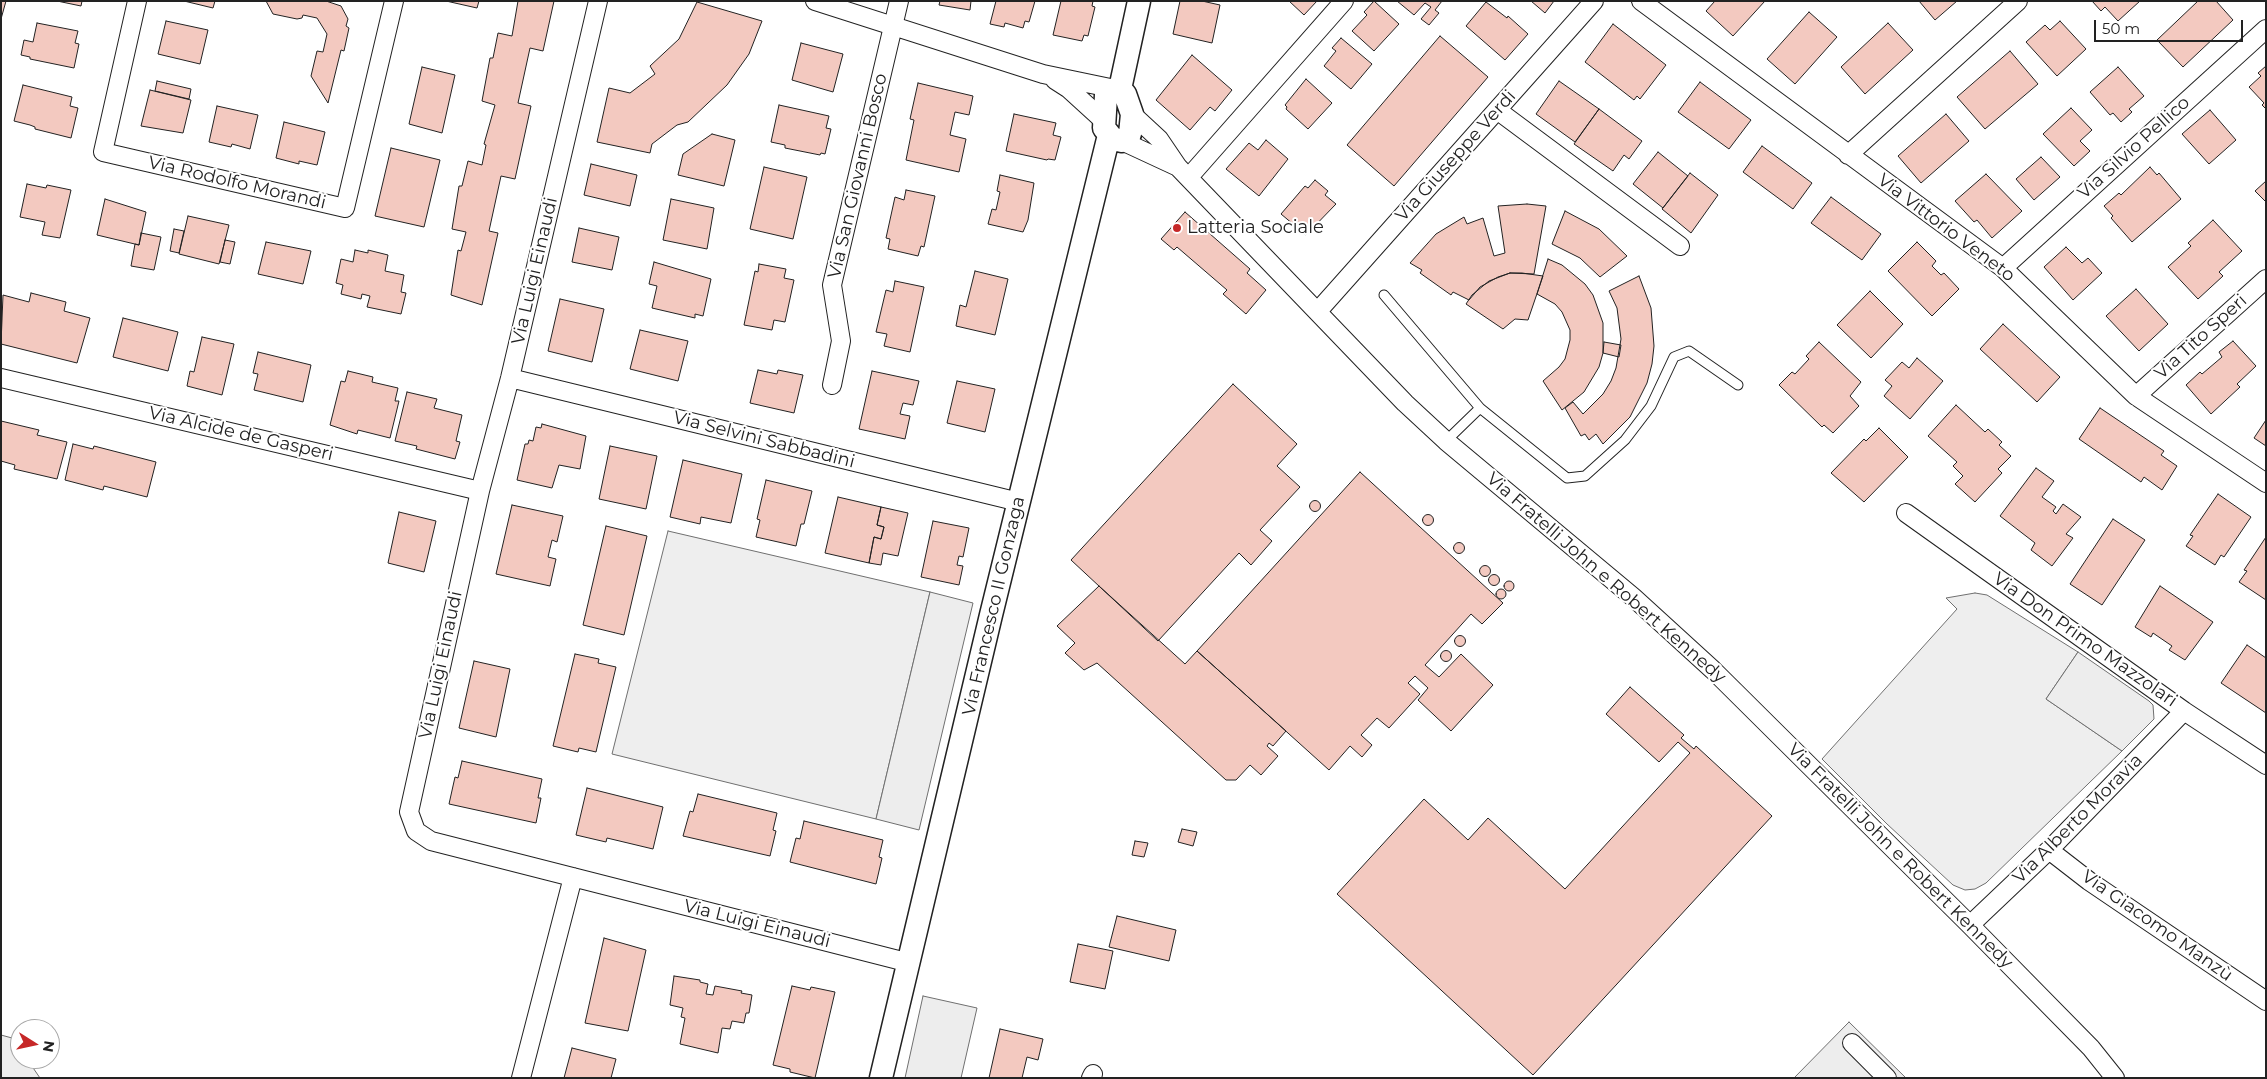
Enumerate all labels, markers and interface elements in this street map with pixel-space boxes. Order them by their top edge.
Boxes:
scale bar [2097,10,2246,42]
text: 50 m [2102,19,2140,38]
street label: Via San Giovanni Bosco [824,71,892,281]
street label: Via Giuseppe Verdi [1391,86,1521,226]
street label: Via Silvio Pellico [2074,92,2194,204]
street label: Via Rodolfo Morandi [146,152,328,214]
street label: Via Vittorio Veneto [1873,169,2019,287]
street label: Via Luigi Einaudi [508,195,562,347]
place label: Latteria Sociale [1187,217,1324,239]
marker: Latteria Sociale [1171,222,1183,234]
street label: Via Tito Speri [2150,290,2252,384]
street label: Via Alcide de Gasperi [147,402,335,466]
street label: Via Selvini Sabbadini [671,407,857,473]
street label: Via Fratelli John e Robert Kennedy [1482,468,1730,688]
street label: Via Francesco II Gonzaga [958,494,1030,718]
street label: Via Don Primo Mazzolari [1989,568,2181,712]
street label: Via Luigi Einaudi [415,589,467,741]
street label: Via Fratelli John e Robert Kennedy [1783,739,2017,973]
street label: Via Alberto Moravia [2009,750,2147,888]
street label: Via Giacomo Manzù [2077,866,2237,986]
street label: Via Luigi Einaudi [681,895,833,953]
north arrow [10,1019,60,1069]
text: N [39,1039,59,1054]

